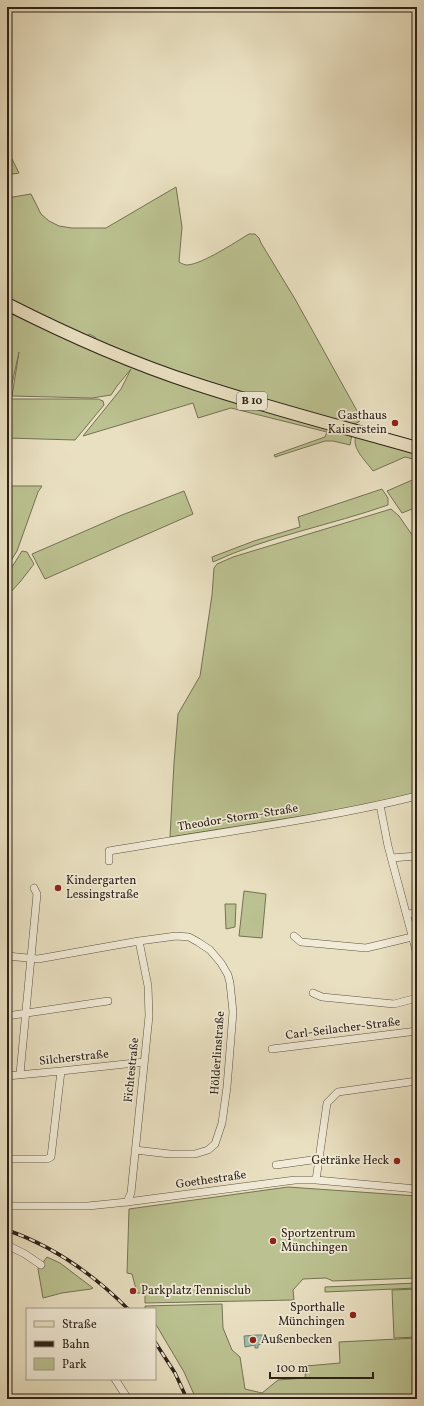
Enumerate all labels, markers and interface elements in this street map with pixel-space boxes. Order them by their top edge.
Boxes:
road number: B 10 [237,392,267,410]
place label: Gasthaus Kaiserstein [328,408,387,438]
marker: Gasthaus Kaiserstein [390,418,400,428]
street label: Theodor-Storm-Straße [177,801,300,835]
place label: Kindergarten Lessingstraße [66,873,139,903]
marker: Kindergarten Lessingstraße [53,883,63,893]
street label: Hölderlinstraße [207,1010,229,1095]
street label: Carl-Seilacher-Straße [285,1014,402,1044]
street label: Fichtestraße [121,1036,143,1103]
street label: Silcherstraße [38,1046,110,1070]
place label: Getränke Heck [311,1153,389,1169]
marker: Getränke Heck [392,1156,402,1166]
street label: Goethestraße [175,1167,248,1193]
place label: Sportzentrum Münchingen [281,1226,356,1256]
marker: Sportzentrum Münchingen [268,1236,278,1246]
place label: Parkplatz Tennisclub [141,1283,251,1299]
marker: Parkplatz Tennisclub [128,1286,138,1296]
place label: Sporthalle Münchingen [278,1300,345,1330]
legend [26,1308,156,1380]
marker: Sporthalle Münchingen [348,1310,358,1320]
text: Straße [62,1317,97,1333]
place label: Außenbecken [261,1332,333,1348]
marker: Außenbecken [248,1335,258,1345]
text: Bahn [62,1337,90,1353]
scale bar [270,1354,373,1380]
text: Park [62,1357,87,1373]
text: 100 m [276,1361,309,1377]

